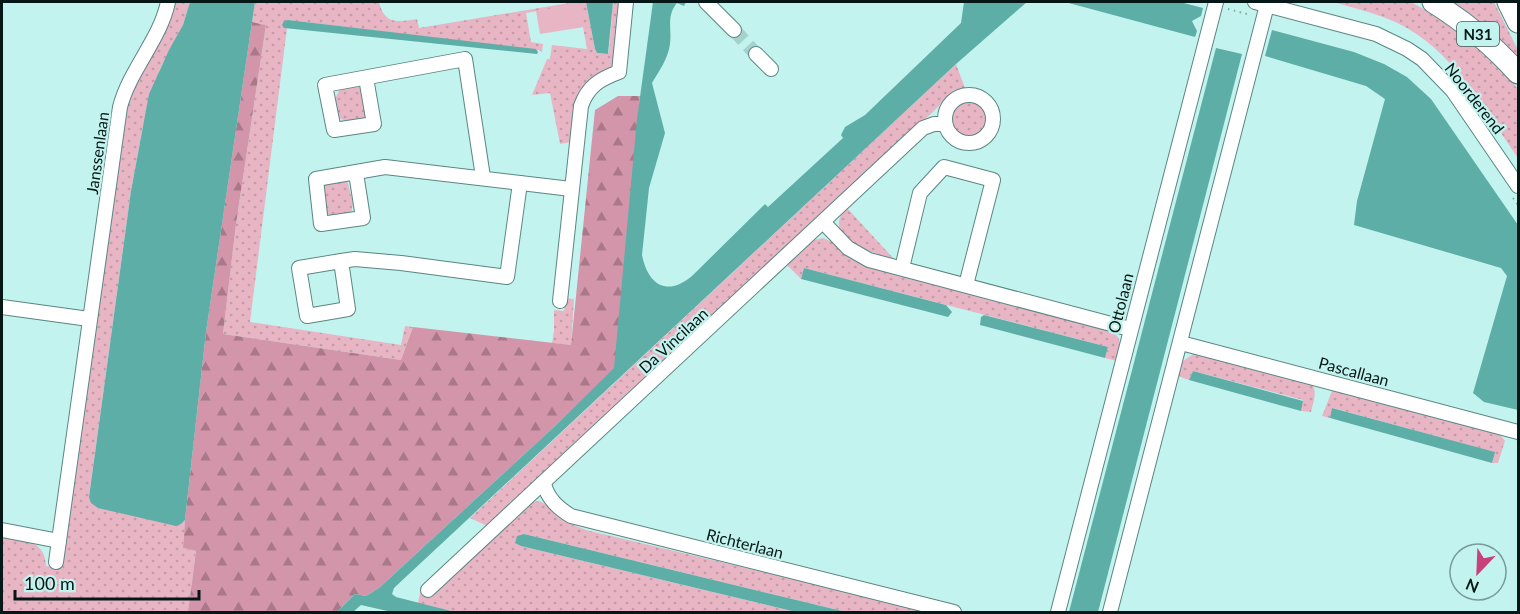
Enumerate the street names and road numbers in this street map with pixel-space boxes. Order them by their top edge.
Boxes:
road number: N31 [1457,22,1499,46]
street label: Noorderend [1441,59,1509,137]
street label: Janssenlaan [82,110,112,196]
street label: Ottolaan [1103,271,1137,335]
street label: Da Vincilaan [635,303,711,377]
street label: Pascallaan [1317,352,1391,390]
street label: Richterlaan [704,524,786,562]

